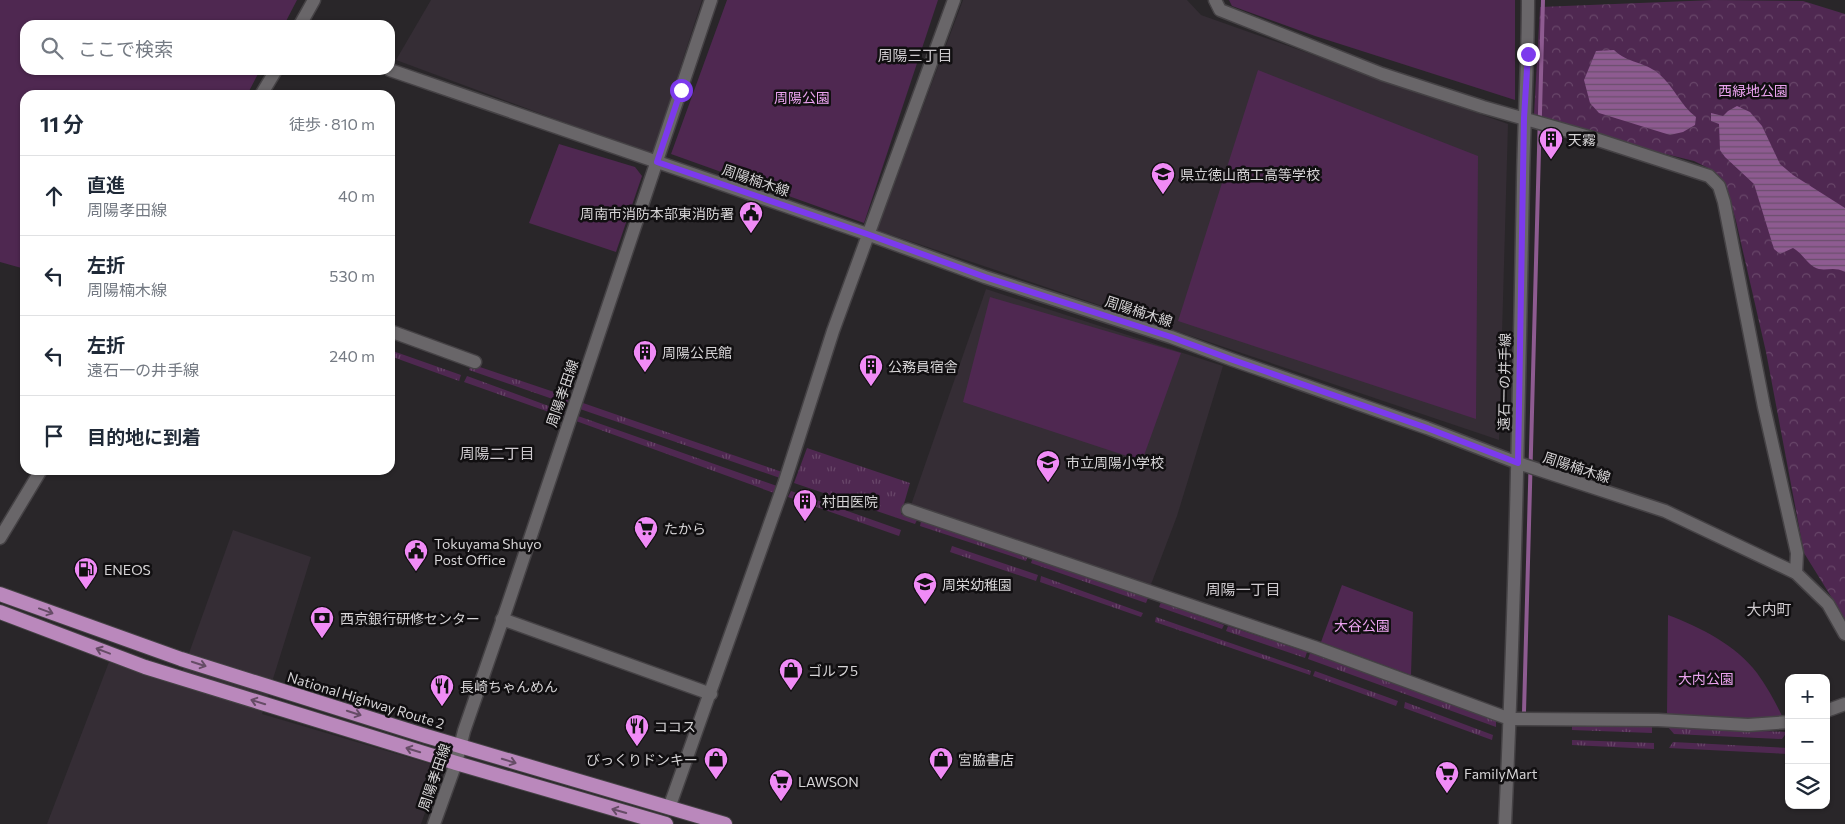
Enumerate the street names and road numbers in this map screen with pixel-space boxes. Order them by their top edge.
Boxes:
street label: 周陽楠木線 [720,161,792,199]
street label: 周陽楠木線 [1103,292,1175,330]
street label: 遠石一の井手線 [1495,333,1513,431]
street label: 周陽孝田線 [543,357,581,429]
street label: 周陽楠木線 [1541,448,1613,486]
street label: National Highway Route 2 [285,668,447,732]
street label: 周陽孝田線 [415,741,453,813]

